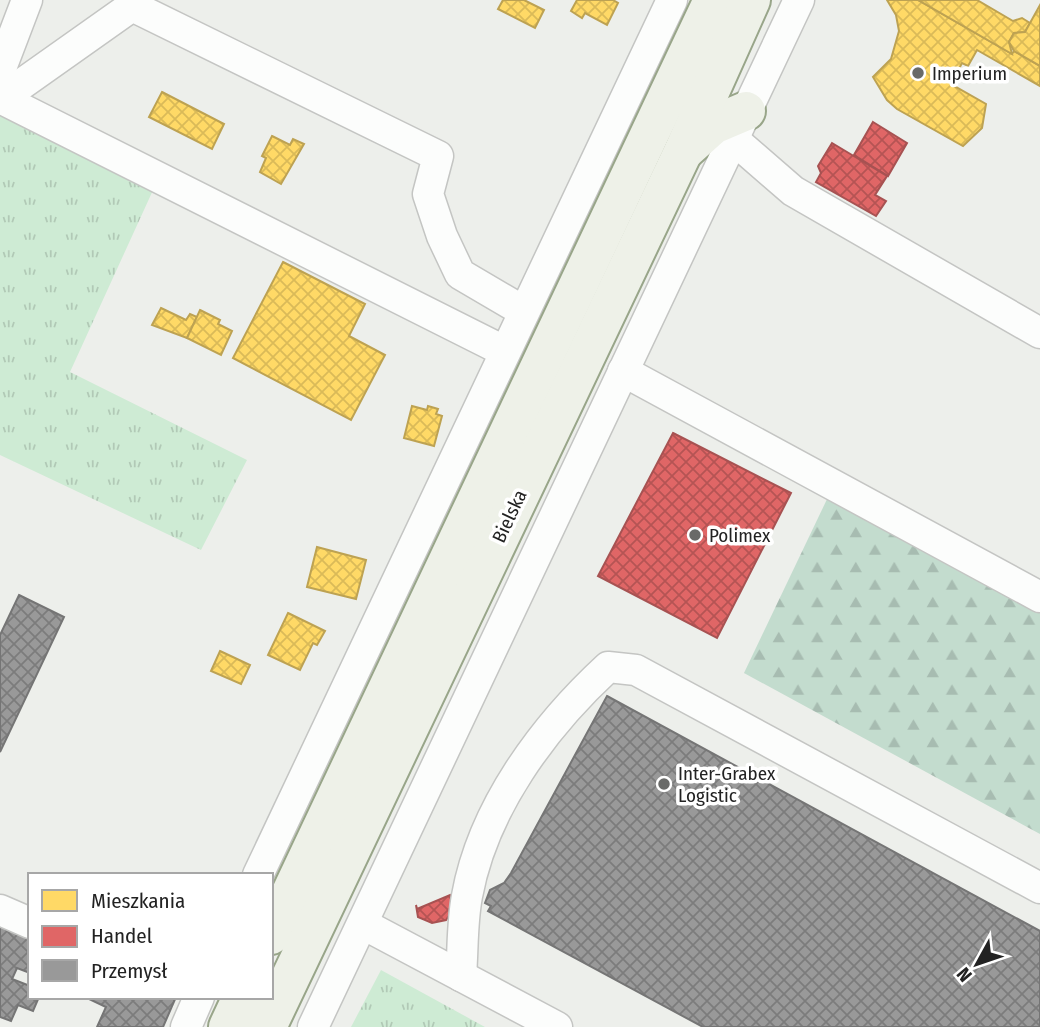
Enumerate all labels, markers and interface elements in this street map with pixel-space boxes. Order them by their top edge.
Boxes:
place label: Imperium [932,62,1007,85]
marker: Imperium [910,65,926,81]
street label: Bielska [487,486,532,546]
place label: Polimex [709,524,771,547]
marker: Polimex [687,527,703,543]
place label: Inter-Grabex Logistic [678,762,776,807]
marker: Inter-Grabex Logistic [656,776,672,792]
legend [28,873,273,999]
text: Mieszkania [91,888,185,914]
text: Handel [91,923,153,949]
north arrow [942,929,1012,999]
text: Przemysł [91,958,168,984]
text: N [952,963,977,986]

